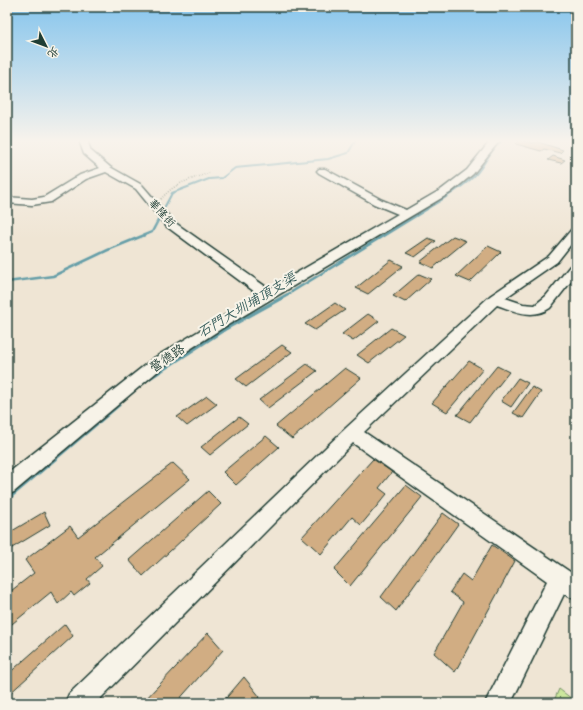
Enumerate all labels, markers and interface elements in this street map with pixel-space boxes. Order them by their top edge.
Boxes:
north arrow [26,26,66,66]
text: 北 [45,44,62,61]
street label: 華隆街 [146,196,179,230]
water label: 石門大圳埔頂支渠 [195,268,300,341]
street label: 營德路 [147,341,187,375]

